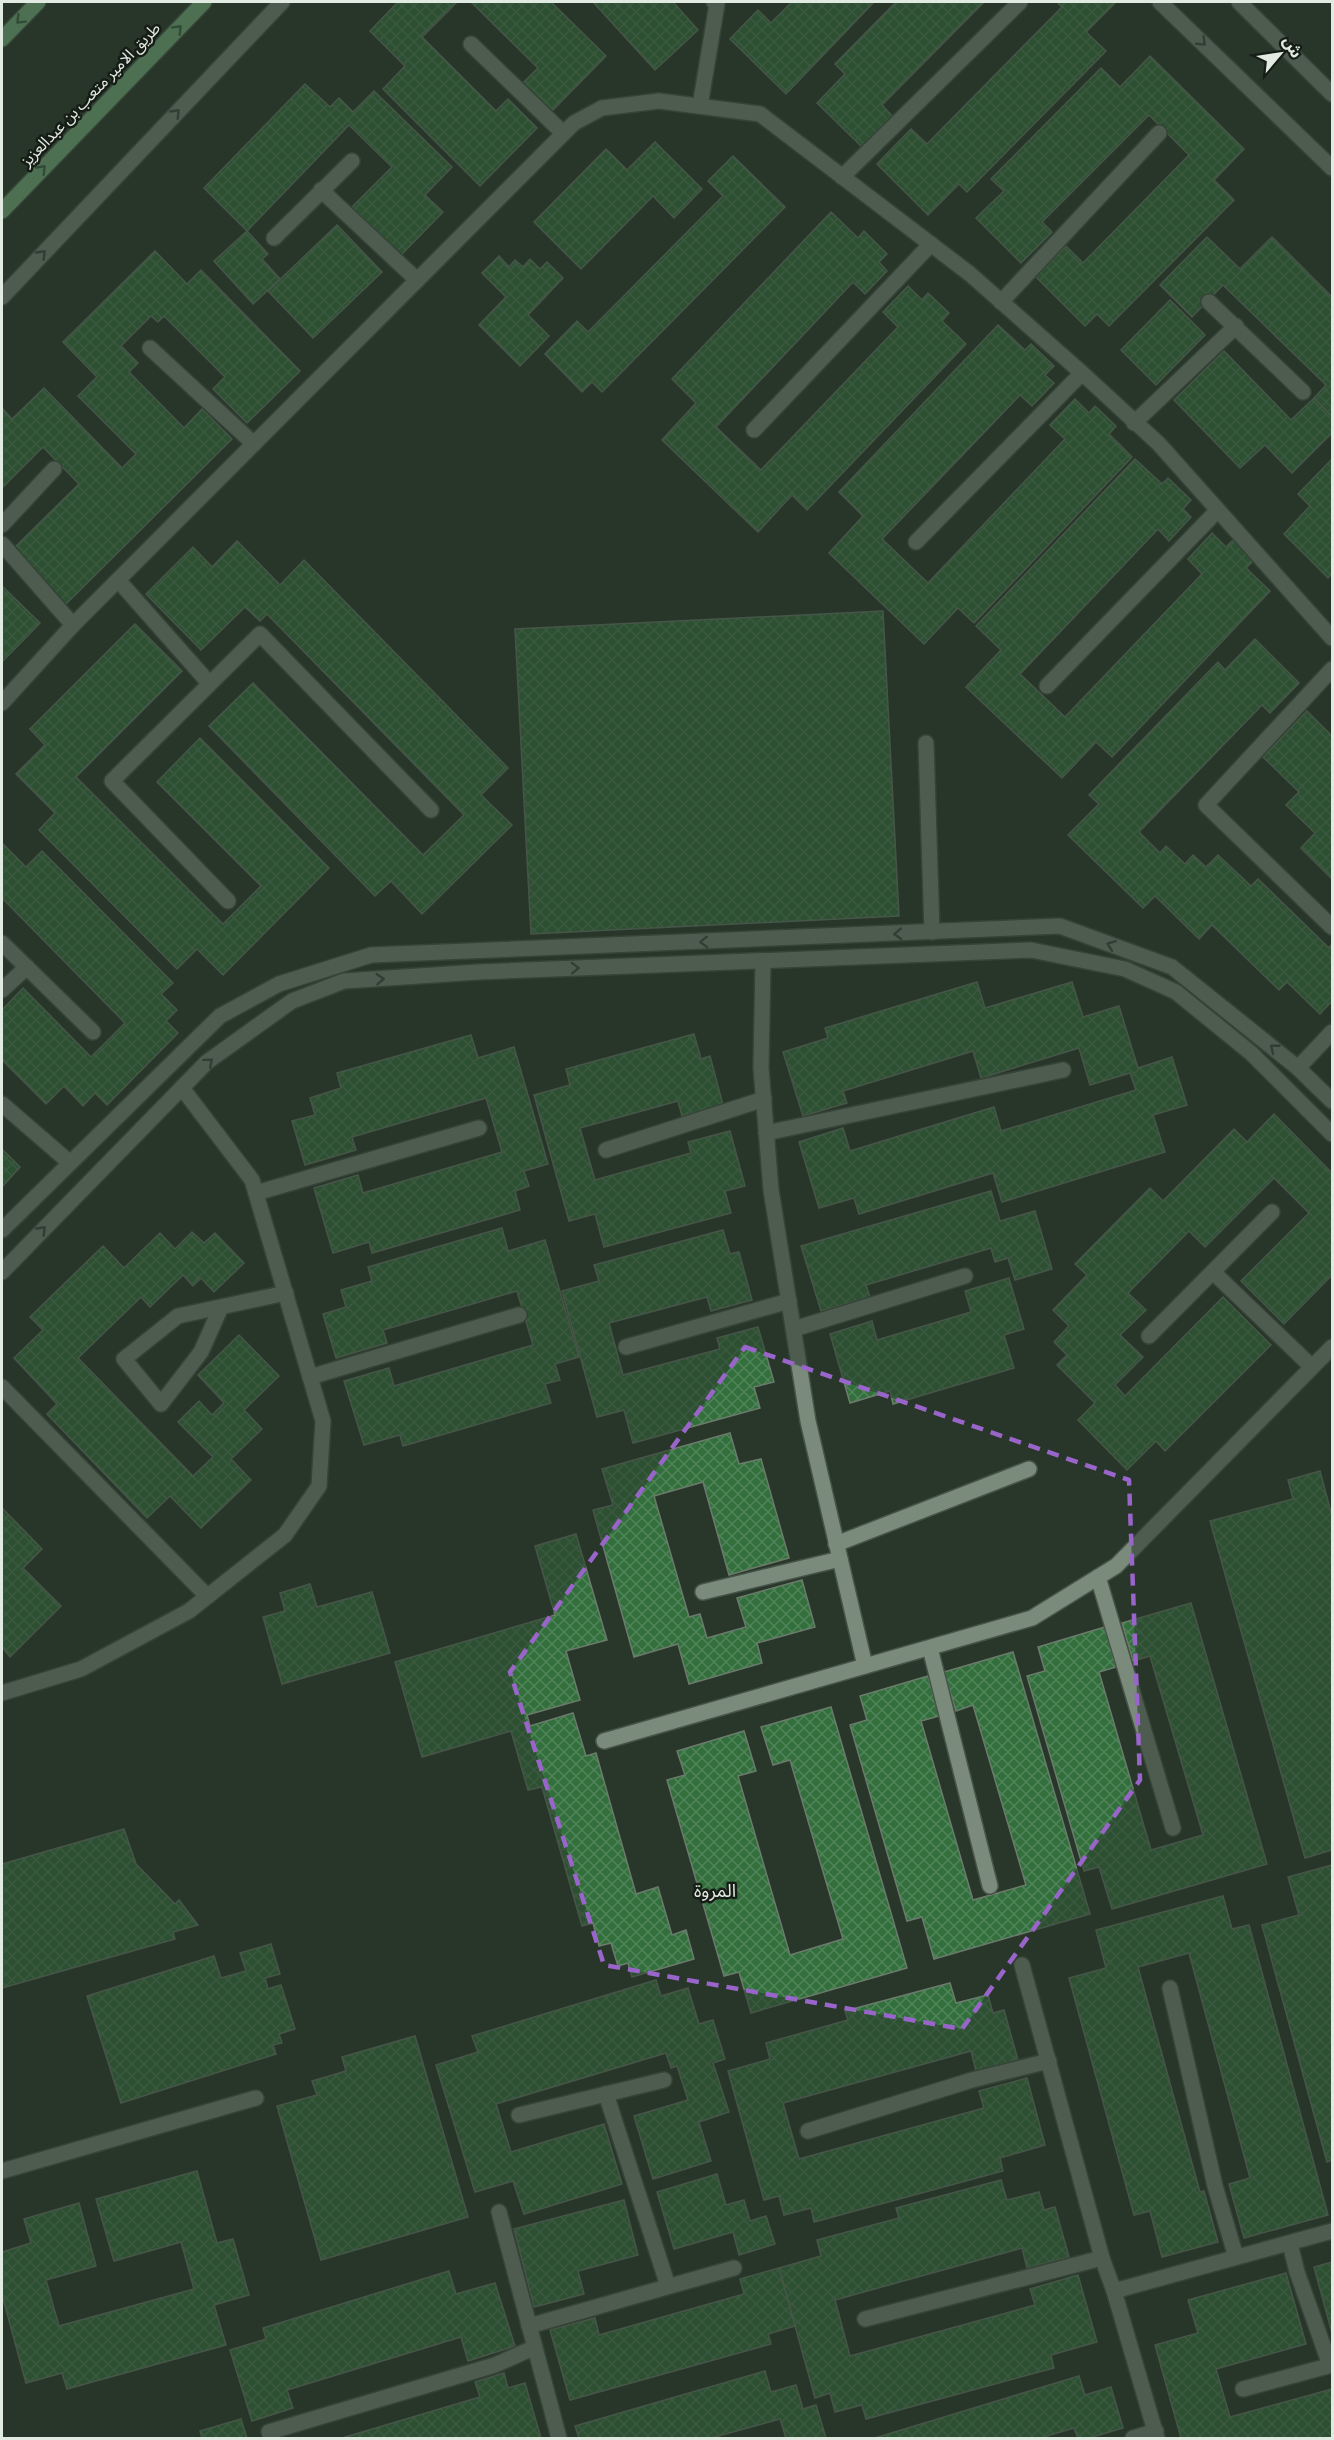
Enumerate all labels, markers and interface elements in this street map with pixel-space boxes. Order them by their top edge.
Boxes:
one-way arrow [16,14,27,24]
street label: طريق الامير متعب بن عبدالعزيز [15,17,165,172]
north arrow [1250,24,1310,84]
one-way arrow [170,25,181,36]
text: ش [1278,32,1308,62]
one-way arrow [1195,35,1205,46]
one-way arrow [169,110,180,120]
one-way arrow [35,166,46,176]
one-way arrow [35,251,46,261]
one-way arrow [894,927,903,940]
one-way arrow [699,936,708,948]
one-way arrow [1106,939,1117,952]
one-way arrow [571,962,580,975]
one-way arrow [376,972,385,985]
one-way arrow [1269,1044,1280,1055]
one-way arrow [202,1058,213,1069]
one-way arrow [35,1227,46,1238]
district label: المروة [694,1878,736,1902]

